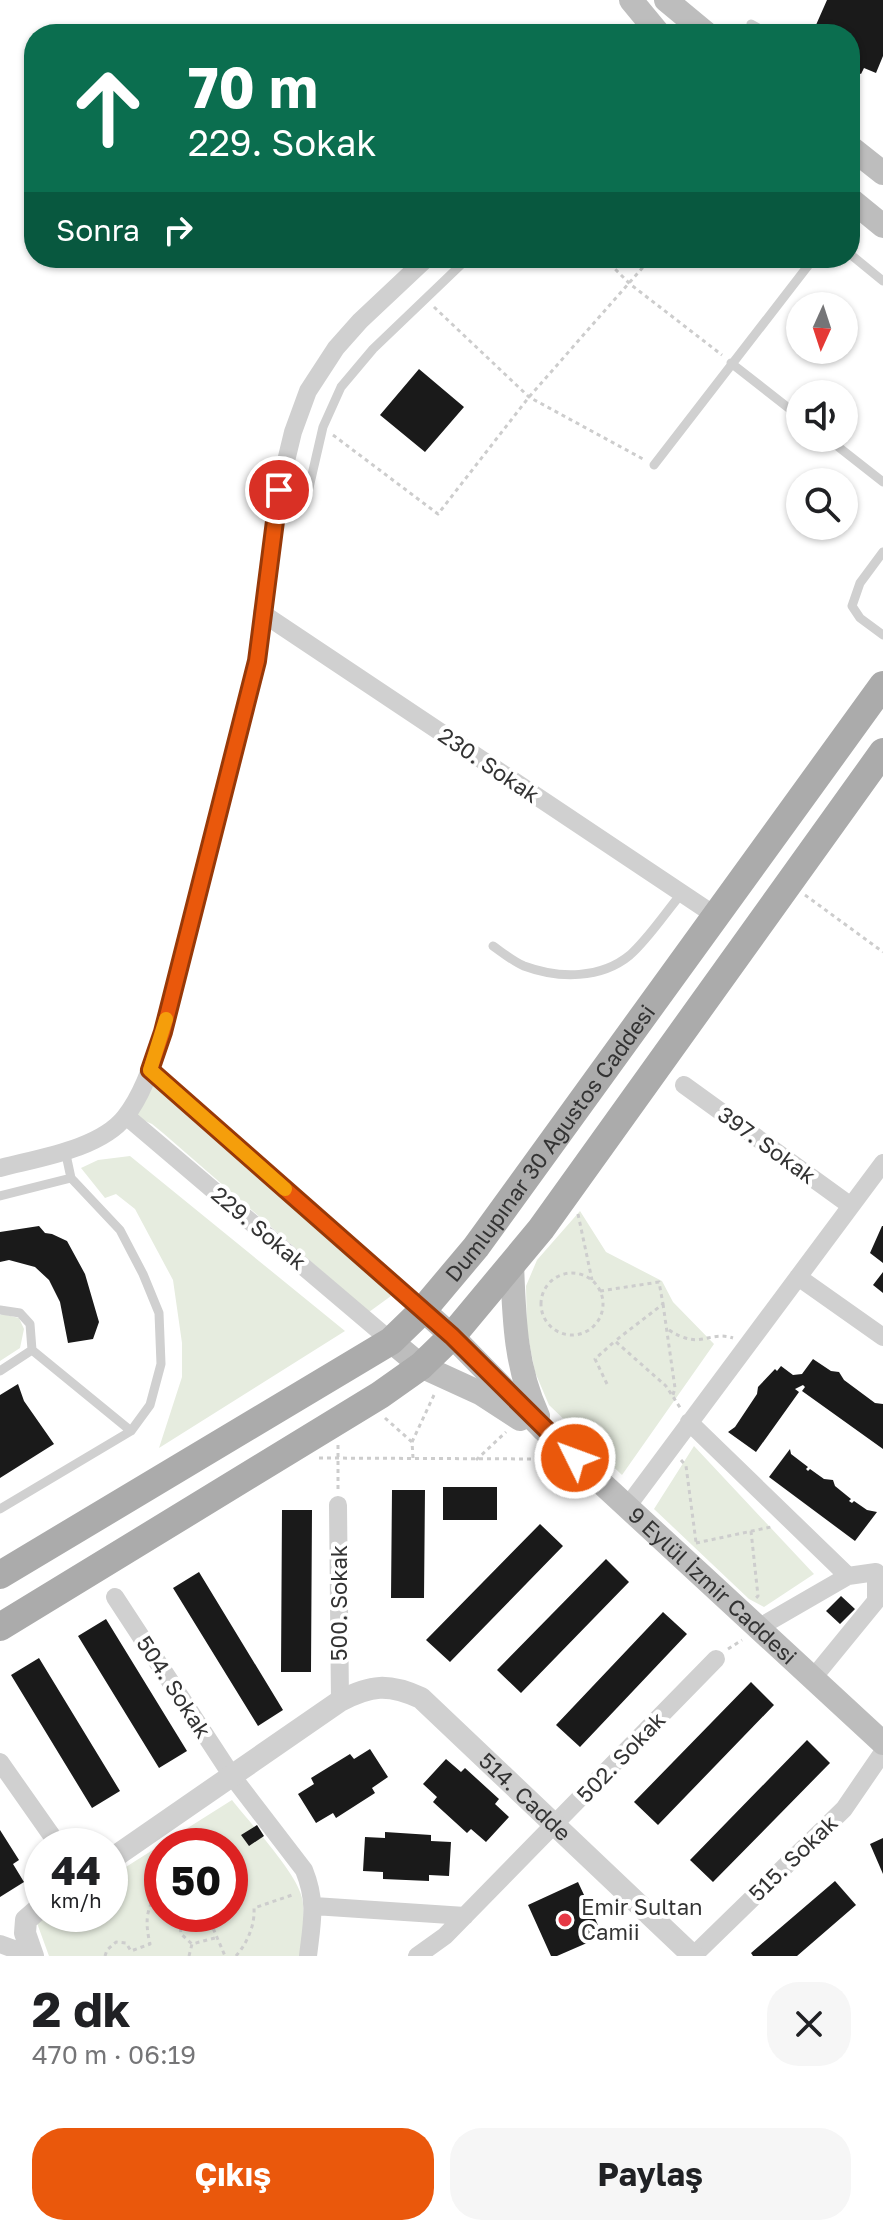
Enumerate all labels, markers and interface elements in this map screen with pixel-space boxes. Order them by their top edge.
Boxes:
text: 70 m [188,53,318,120]
icon: ahead [56,56,160,160]
text: 229. Sokak [188,121,377,164]
icon: right [156,208,200,252]
text: Sonra [56,212,140,248]
north arrow [786,292,858,364]
map controls [786,292,858,540]
button: sound [786,380,858,452]
pin [245,456,313,524]
icon: arrive [257,468,301,512]
button: search [786,468,858,540]
street label: 230. Sokak [434,721,545,808]
street label: Dumlupınar 30 Ağustos Caddesi [439,999,660,1287]
street label: 397. Sokak [713,1100,821,1189]
street label: 229. Sokak [206,1180,312,1275]
position arrow [533,1416,617,1500]
street label: 9 Eylül İzmir Caddesi [623,1501,803,1670]
street label: 500. Sokak [325,1545,352,1661]
street label: 504. Sokak [131,1631,217,1743]
street label: 502. Sokak [571,1706,671,1808]
street label: 514. Cadde [474,1747,577,1846]
street label: 515. Sokak [743,1809,843,1906]
speed limit sign: 50 [144,1828,248,1932]
text: 44 [51,1846,101,1894]
text: km/h [51,1888,101,1912]
place label: Emir Sultan Camii [581,1893,703,1945]
marker: Emir Sultan Camii [556,1911,574,1929]
text: 2 dk [32,1980,131,2038]
button: close [767,1982,851,2066]
text: 470 m · 06:19 [32,2039,196,2070]
button: Çıkış [32,2128,434,2220]
button: Paylaş [450,2128,851,2220]

